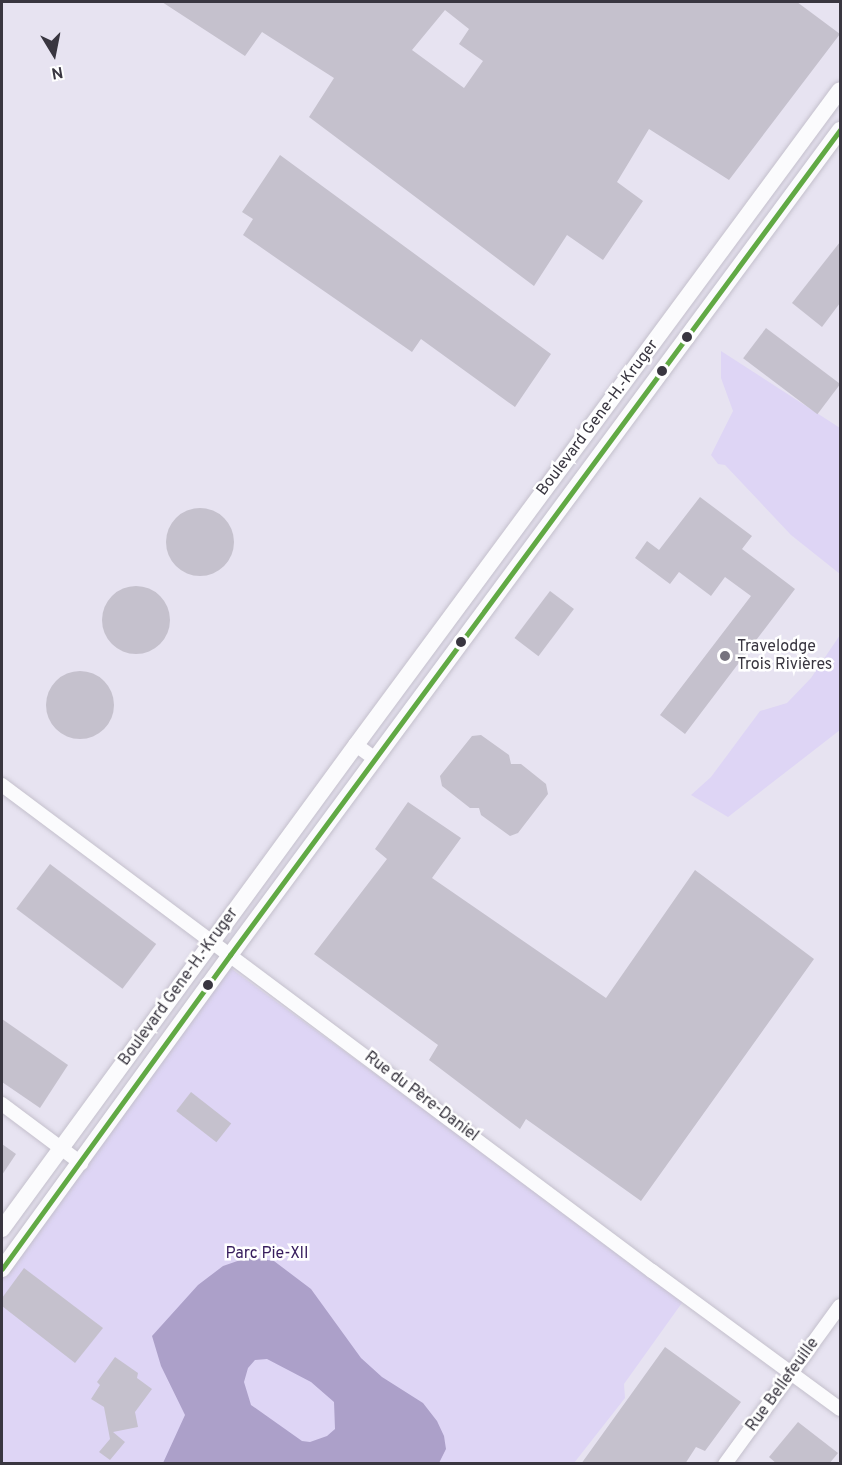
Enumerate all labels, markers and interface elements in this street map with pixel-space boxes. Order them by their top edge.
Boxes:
north arrow [24,24,84,84]
text: N [50,61,65,83]
unlabelled marker [681,331,693,343]
street label: Boulevard Gene-H.-Kruger [533,336,663,500]
unlabelled marker [656,365,668,377]
unlabelled marker [455,636,467,648]
place label: Travelodge Trois Rivières [737,637,832,675]
marker: Travelodge Trois Rivières [718,649,732,663]
street label: Boulevard Gene-H.-Kruger [115,904,243,1070]
unlabelled marker [202,979,214,991]
street label: Rue du Père-Daniel [360,1048,482,1146]
park label: Parc Pie-XII [225,1244,309,1264]
street label: Rue Bellefeuille [743,1334,823,1436]

